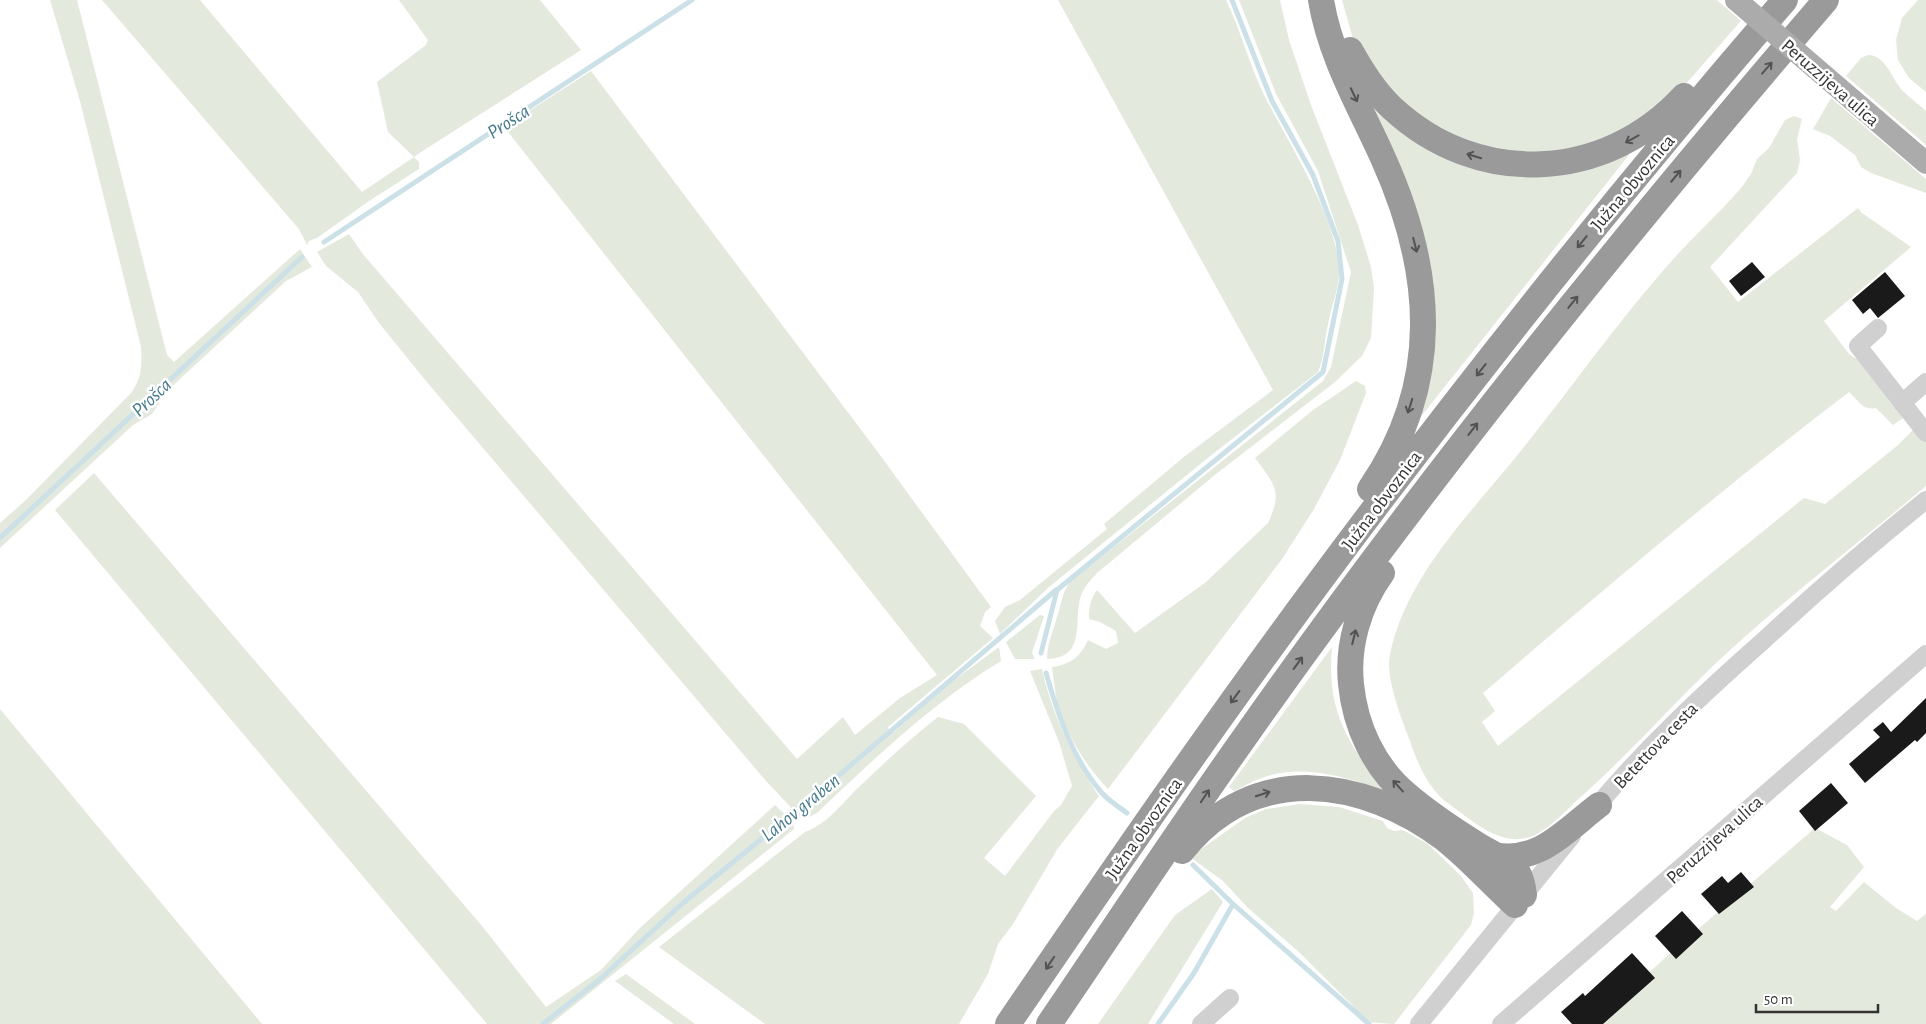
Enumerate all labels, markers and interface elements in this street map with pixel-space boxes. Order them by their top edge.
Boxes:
street label: Peruzzijeva ulica [1778,36,1883,131]
one-way arrow [1761,62,1773,75]
one-way arrow [1350,87,1360,102]
water label: Prošca [484,101,533,143]
street label: Južna obvoznica [1588,131,1679,235]
one-way arrow [1624,134,1639,144]
one-way arrow [1467,151,1483,161]
one-way arrow [1670,169,1682,182]
one-way arrow [1576,235,1587,248]
one-way arrow [1411,237,1420,253]
one-way arrow [1568,295,1579,308]
one-way arrow [1476,363,1487,376]
water label: Prošca [128,375,175,421]
one-way arrow [1405,397,1414,413]
one-way arrow [1467,423,1478,436]
street label: Južna obvoznica [1339,448,1426,554]
one-way arrow [1350,629,1359,645]
one-way arrow [1293,656,1303,670]
one-way arrow [1230,690,1240,704]
street label: Betettova cesta [1610,699,1702,793]
water label: Lahov graben [758,770,844,845]
street label: Južna obvoznica [1102,775,1186,883]
one-way arrow [1393,780,1404,793]
one-way arrow [1200,789,1210,803]
one-way arrow [1255,789,1271,799]
street label: Peruzzijeva ulica [1663,792,1767,888]
one-way arrow [1045,956,1055,970]
scale bar [1756,982,1878,1014]
text: 50 m [1764,992,1793,1007]

